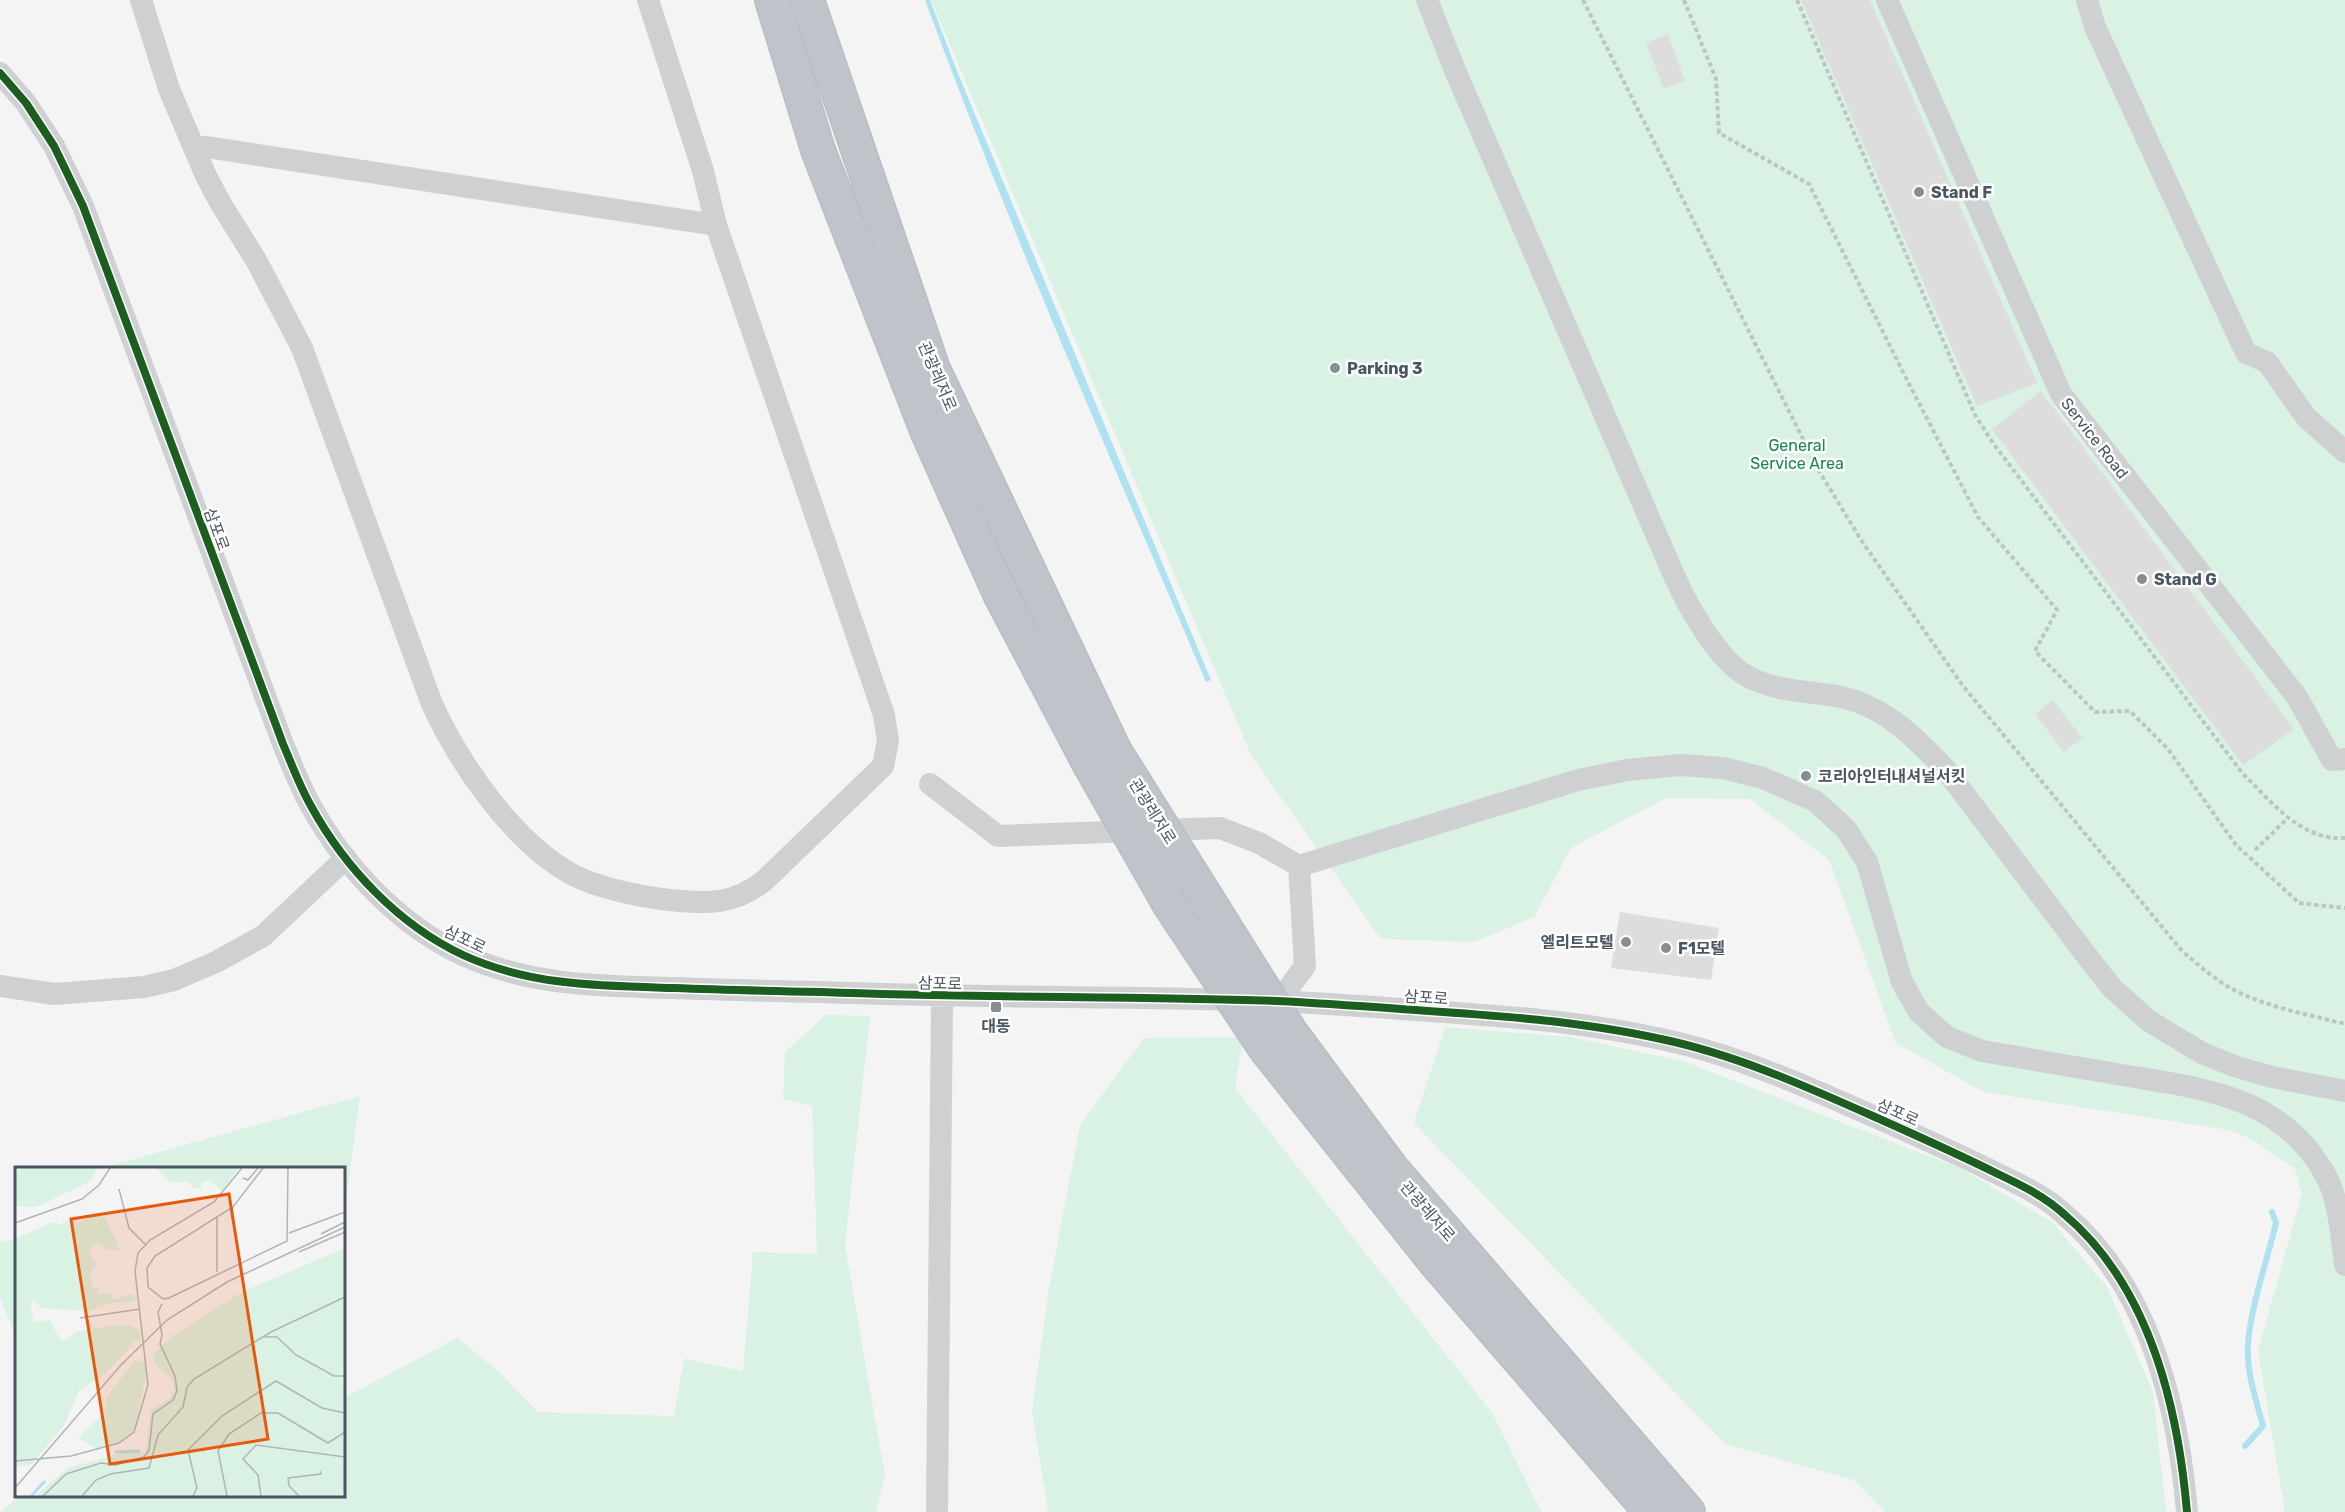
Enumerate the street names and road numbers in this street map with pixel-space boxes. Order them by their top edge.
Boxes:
street label: 관광레저로 [914,339,961,414]
street label: Service Road [2057,394,2132,483]
street label: 삼포로 [200,505,233,553]
street label: 관광레저로 [1125,775,1180,848]
street label: 삼포로 [441,922,489,958]
street label: 삼포로 [918,974,963,993]
street label: 삼포로 [1403,986,1449,1009]
street label: 삼포로 [1874,1095,1922,1130]
street label: 관광레저로 [1396,1177,1459,1246]

